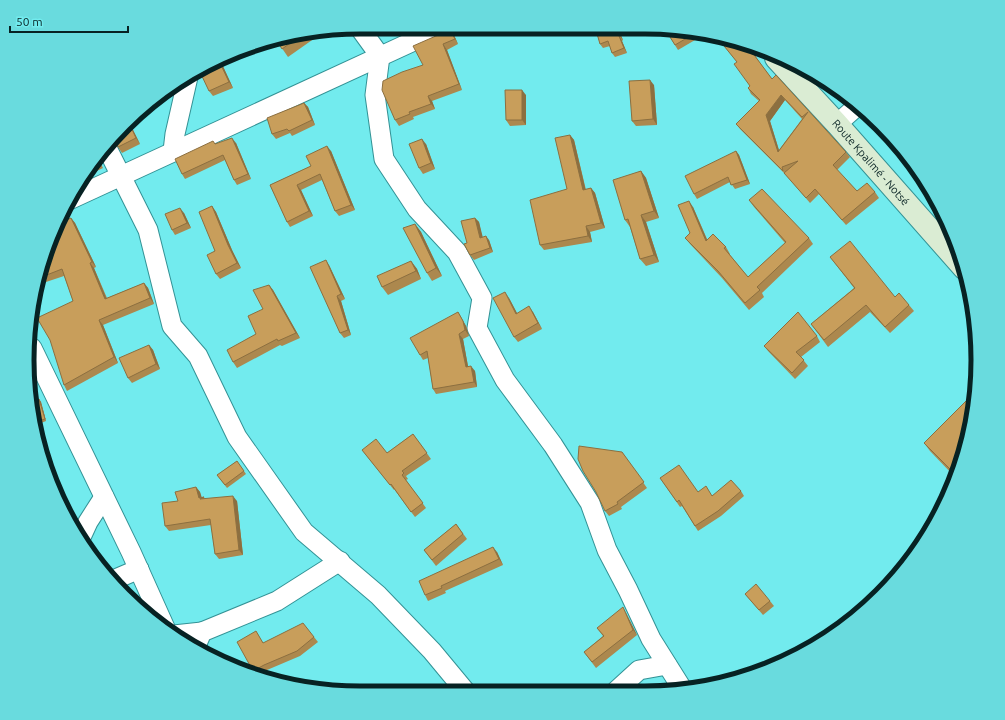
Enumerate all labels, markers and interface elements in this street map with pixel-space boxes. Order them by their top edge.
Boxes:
scale bar [10,8,128,34]
text: 50 m [16,15,43,28]
street label: Route Kpalimé - Notsé [830,117,912,208]

